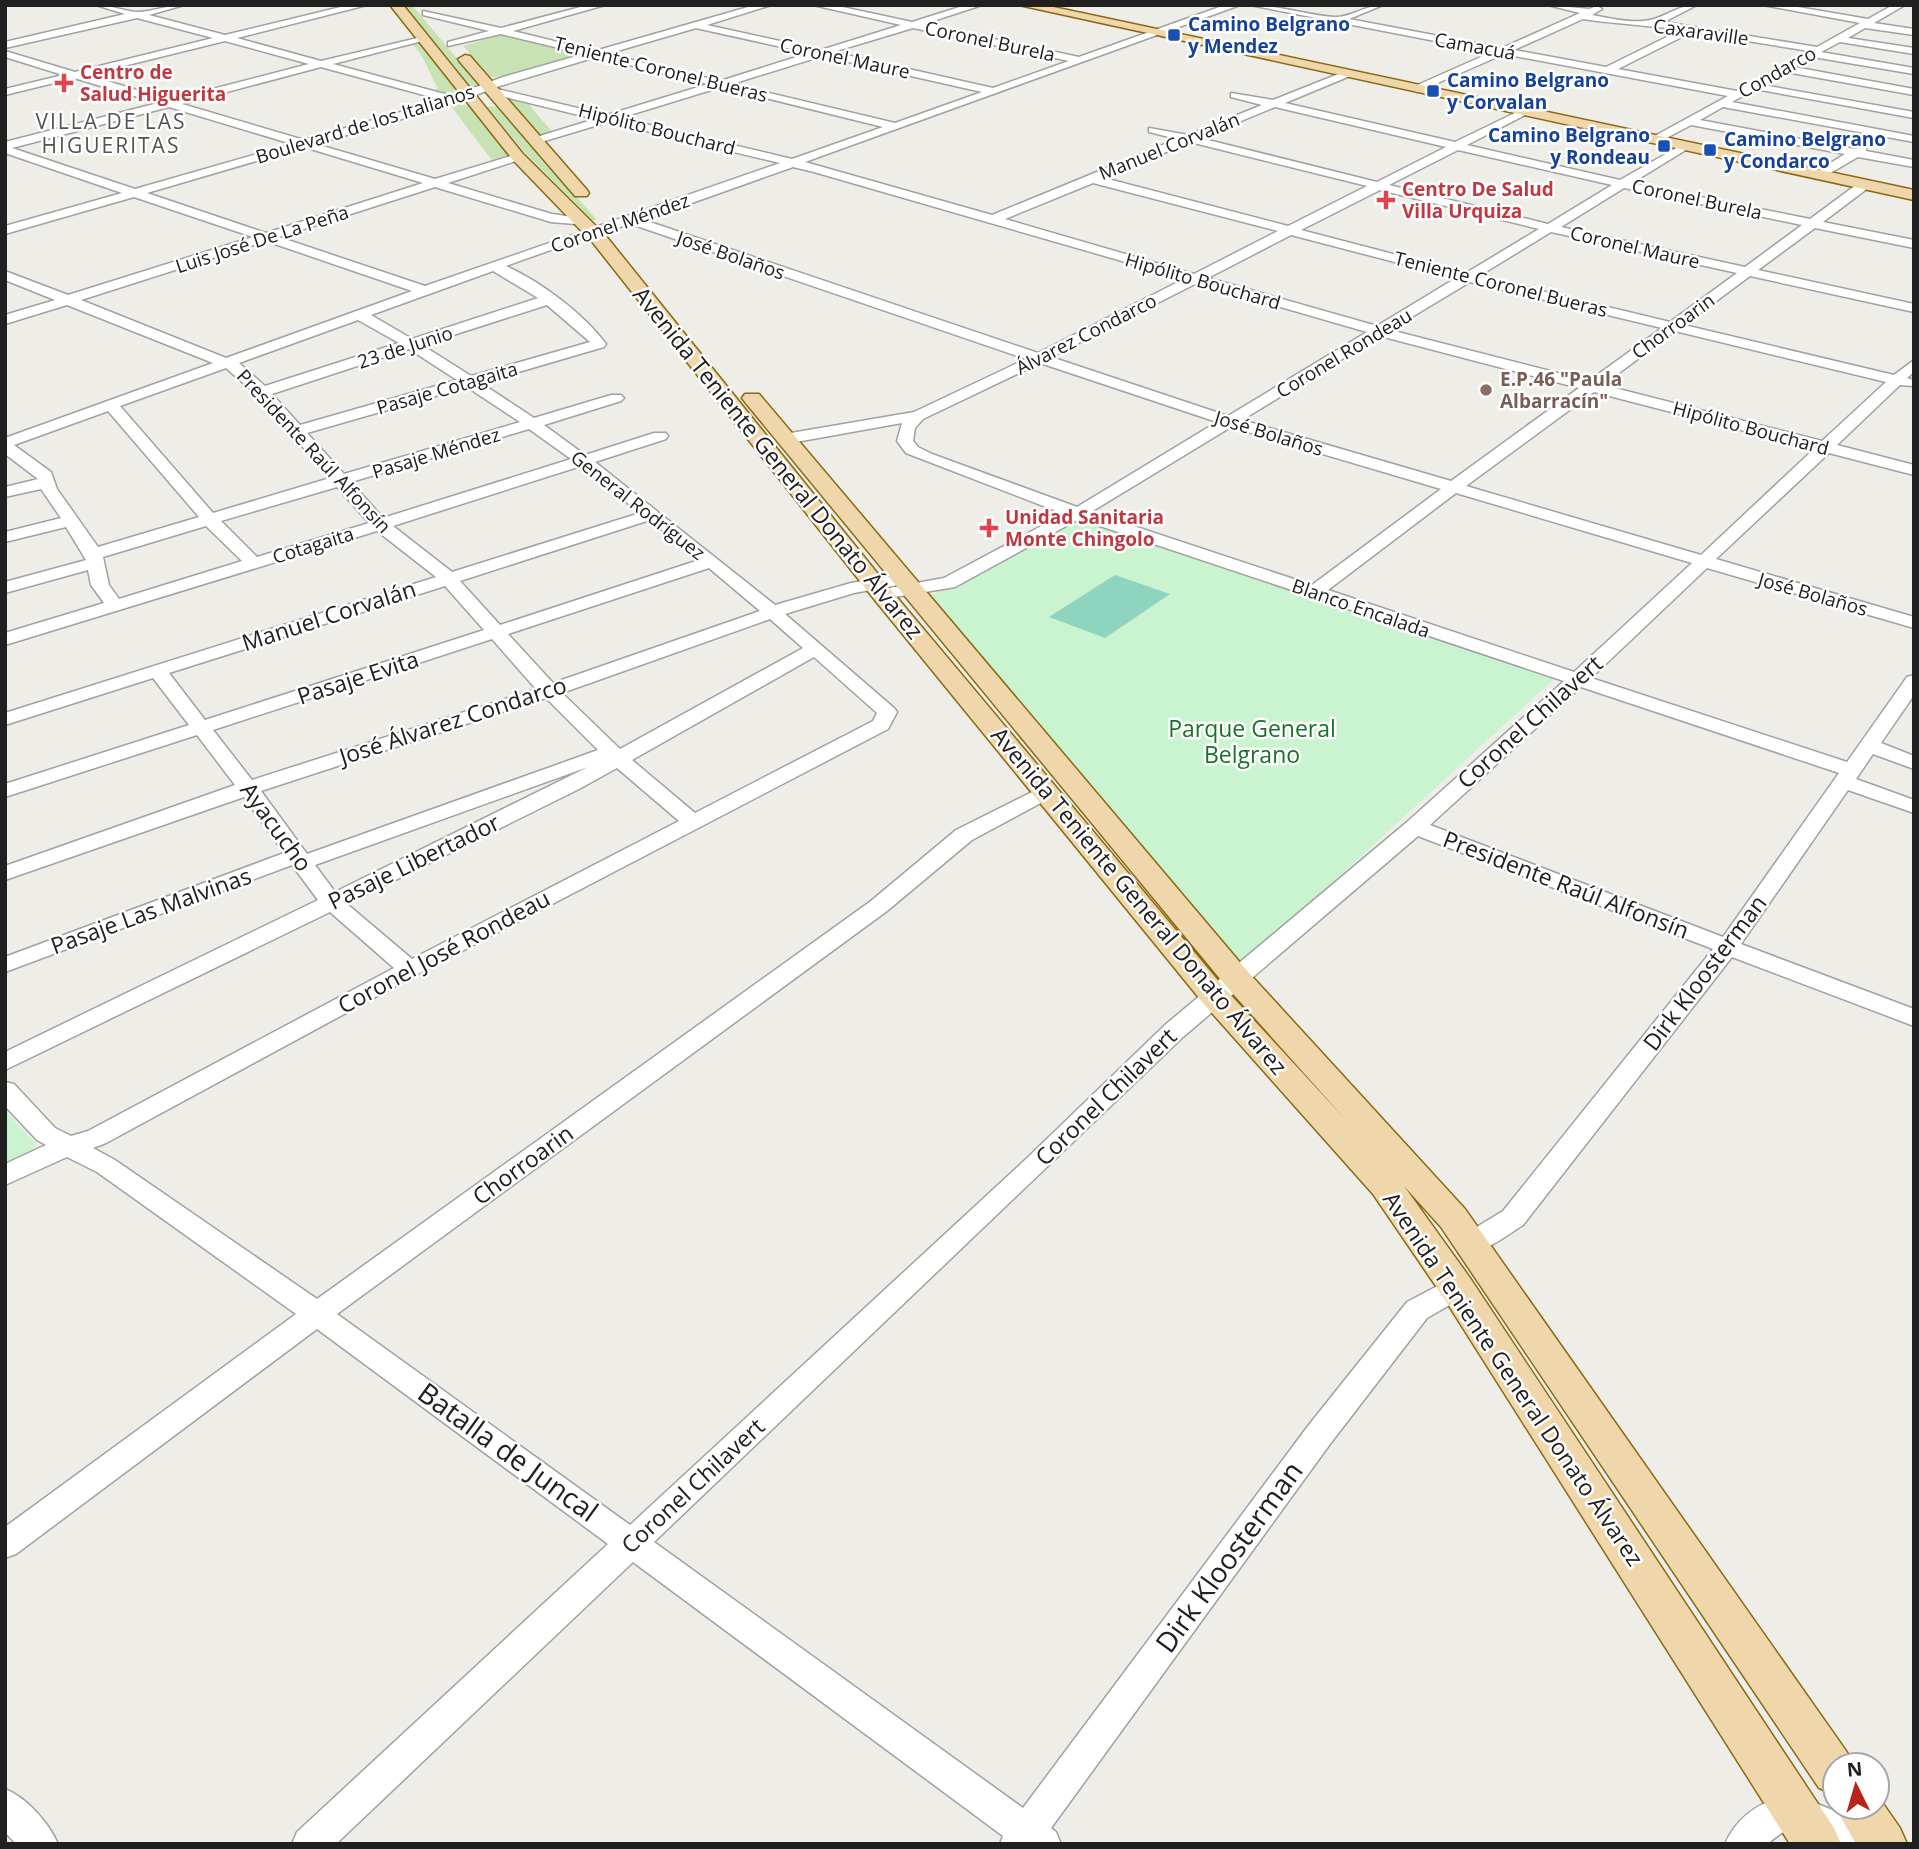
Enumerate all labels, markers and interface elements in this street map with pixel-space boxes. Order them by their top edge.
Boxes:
place label: Camino Belgrano y Mendez [1188,11,1350,59]
street label: Caxaraville [1652,12,1750,52]
street label: Coronel Burela [923,15,1057,67]
street label: Camacuá [1432,26,1518,66]
marker: Camino Belgrano y Mendez [1166,27,1182,43]
street label: Teniente Coronel Bueras [552,30,770,108]
street label: Coronel Maure [778,32,912,84]
street label: Condarco [1733,40,1821,104]
place label: Centro de Salud Higuerita [80,59,226,107]
place label: Camino Belgrano y Corvalan [1447,67,1609,115]
marker: Centro de Salud Higuerita [54,73,74,93]
street label: Boulevard de los Italianos [252,78,478,170]
marker: Camino Belgrano y Corvalan [1425,83,1441,99]
street label: Hipólito Bouchard [576,97,738,161]
street label: Manuel Corvalán [1095,106,1243,186]
district label: VILLA DE LAS HIGUERITAS [35,107,187,159]
place label: Camino Belgrano y Rondeau [1488,122,1650,170]
place label: Camino Belgrano y Condarco [1724,126,1886,174]
marker: Camino Belgrano y Rondeau [1656,138,1672,154]
marker: Camino Belgrano y Condarco [1702,142,1718,158]
street label: Coronel Burela [1630,173,1764,225]
place label: Centro De Salud Villa Urquiza [1402,176,1554,224]
street label: Coronel Méndez [547,187,693,259]
marker: Centro De Salud Villa Urquiza [1376,190,1396,210]
street label: Luis José De La Peña [172,199,352,279]
street label: Coronel Maure [1568,219,1702,275]
street label: José Bolaños [672,224,788,286]
street label: Teniente Coronel Bueras [1392,245,1610,323]
street label: Hipólito Bouchard [1122,246,1284,316]
street label: Avenida Teniente General Donato Álvarez [626,279,931,645]
street label: Álvarez Condarco [1011,287,1161,381]
street label: Chorroarin [1626,287,1720,365]
street label: Coronel Rondeau [1271,302,1417,404]
street label: 23 de Junio [354,319,456,375]
street label: Pasaje Cotagaita [373,355,521,421]
street label: Presidente Raúl Alfonsín [231,363,397,539]
place label: E.P.46 "Paula Albarracín" [1500,366,1622,414]
marker: E.P.46 "Paula Albarracín" [1478,382,1494,398]
street label: Hipólito Bouchard [1670,395,1832,461]
street label: José Bolaños [1210,404,1327,462]
street label: Pasaje Méndez [369,421,503,485]
street label: General Rodríguez [565,444,711,566]
place label: Unidad Sanitaria Monte Chingolo [1005,504,1164,552]
marker: Unidad Sanitaria Monte Chingolo [979,518,999,538]
street label: Cotagaita [269,520,357,570]
street label: José Bolaños [1753,565,1871,622]
street label: Manuel Corvalán [238,572,420,658]
street label: Blanco Encalada [1289,572,1433,644]
street label: Pasaje Evita [293,642,423,712]
street label: Coronel Chilavert [1450,647,1609,795]
street label: José Álvarez Condarco [333,668,570,773]
park label: Parque General Belgrano [1168,712,1336,770]
street label: Avenida Teniente General Donato Álvarez [984,720,1295,1081]
street label: Ayacucho [234,775,320,877]
street label: Pasaje Libertador [322,805,505,917]
street label: Presidente Raúl Alfonsín [1439,822,1694,946]
street label: Pasaje Las Malvinas [46,859,255,961]
street label: Coronel José Rondeau [332,882,555,1021]
street label: Dirk Kloosterman [1635,888,1773,1057]
street label: Coronel Chilavert [1028,1020,1183,1172]
street label: Chorroarin [466,1117,579,1212]
street label: Avenida Teniente General Donato Álvarez [1376,1185,1652,1572]
street label: Batalla de Juncal [411,1373,606,1530]
street label: Coronel Chilavert [614,1410,771,1560]
street label: Dirk Kloosterman [1146,1453,1311,1660]
north arrow [1821,1751,1891,1821]
text: N [1846,1755,1863,1783]

